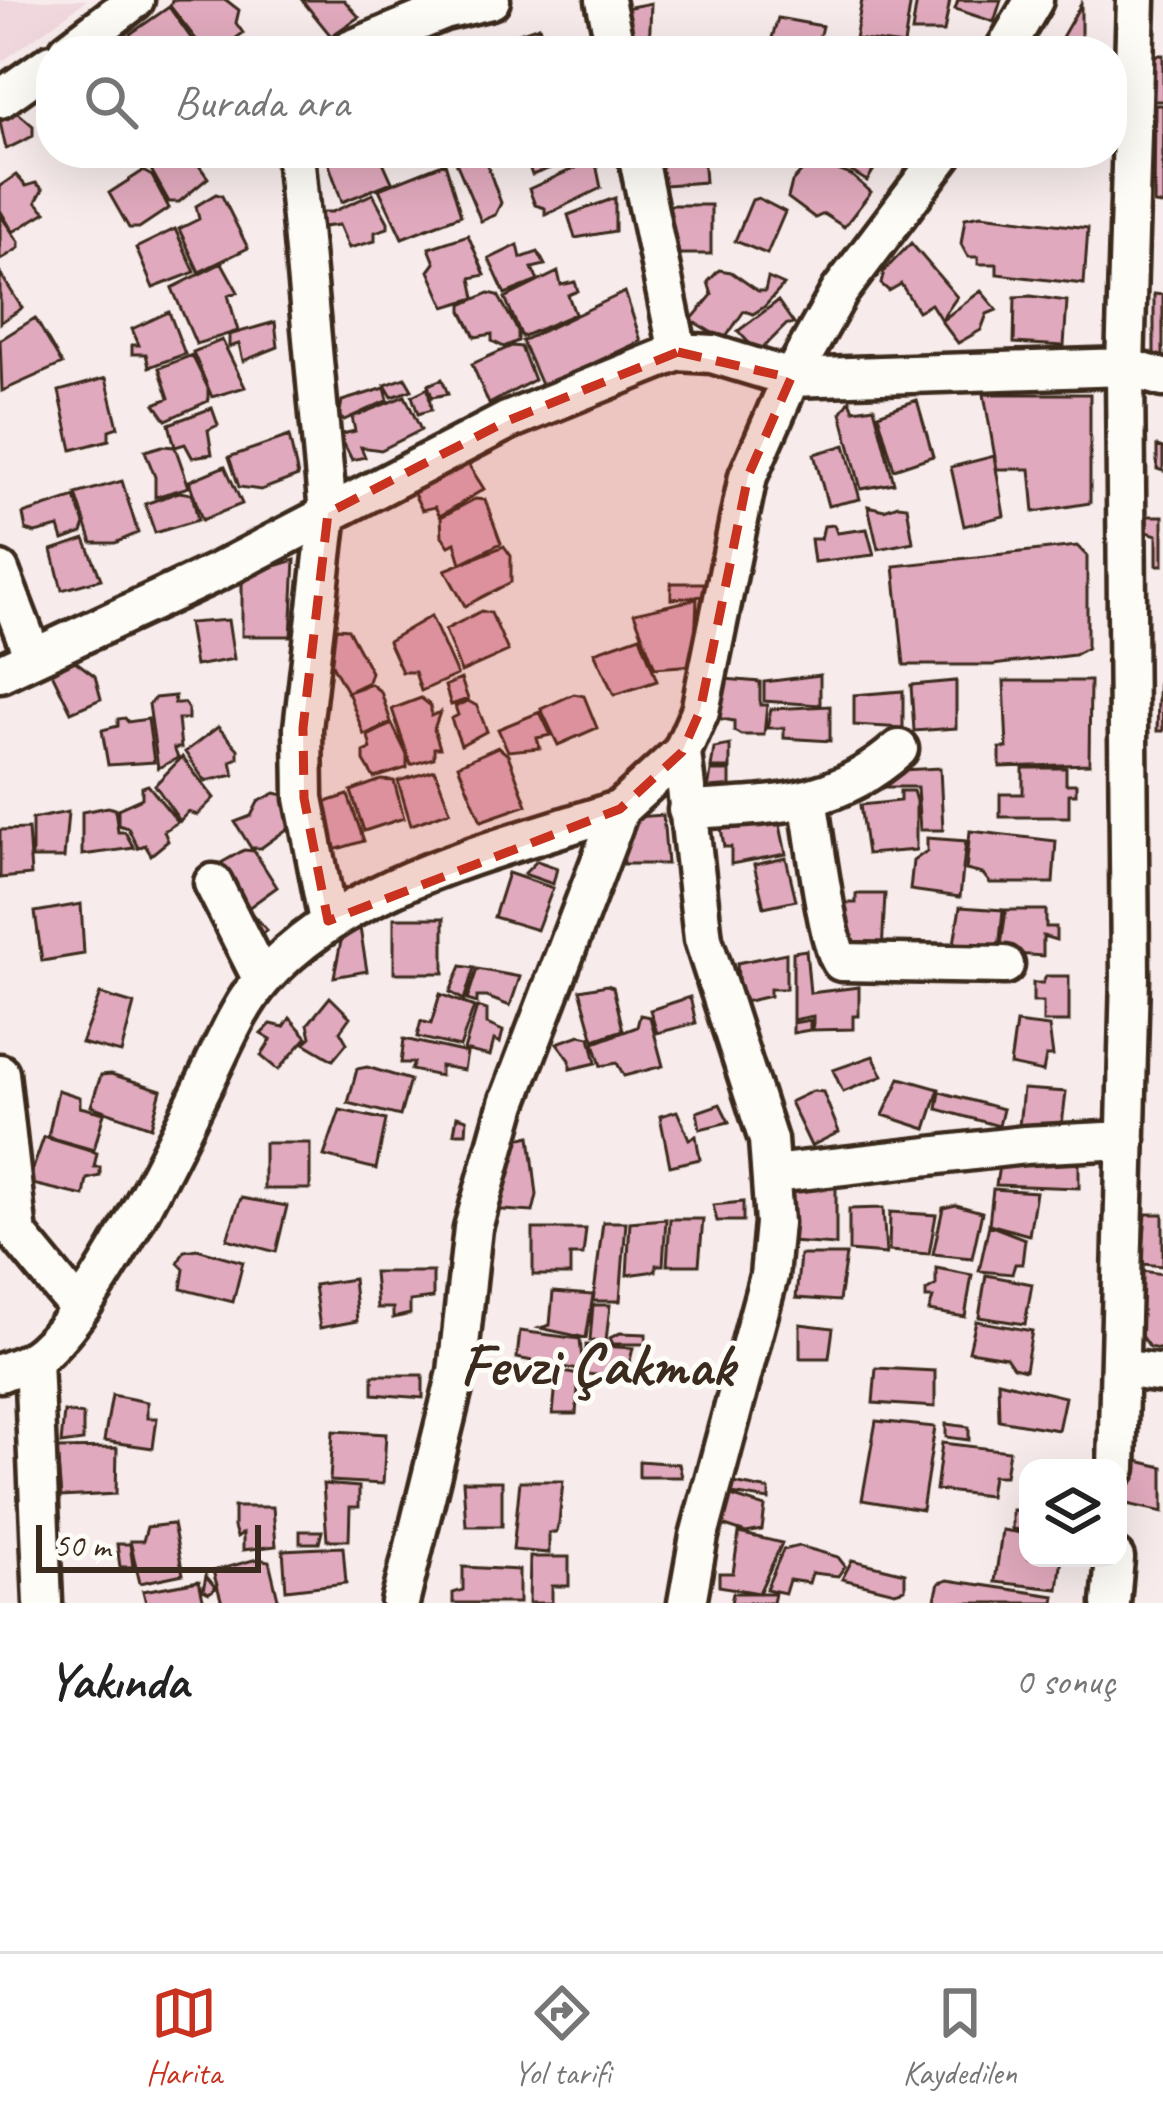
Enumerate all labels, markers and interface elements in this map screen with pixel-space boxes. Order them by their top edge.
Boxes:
search box [36,36,1127,168]
icon: search [78,69,144,135]
text: Burada ara [174,74,349,131]
district label: Fevzi Çakmak [460,1327,739,1403]
map controls [1019,1459,1127,1567]
button: layers [1019,1459,1127,1567]
scale bar [36,1519,261,1572]
text: 50 m [54,1525,110,1567]
text: Yakında [48,1649,188,1713]
text: 0 sonuç [1015,1657,1115,1706]
tab: Harita [146,1980,222,2094]
tab: Yol tarifi [514,1980,611,2094]
tab: Kaydedilen [903,1980,1017,2094]

